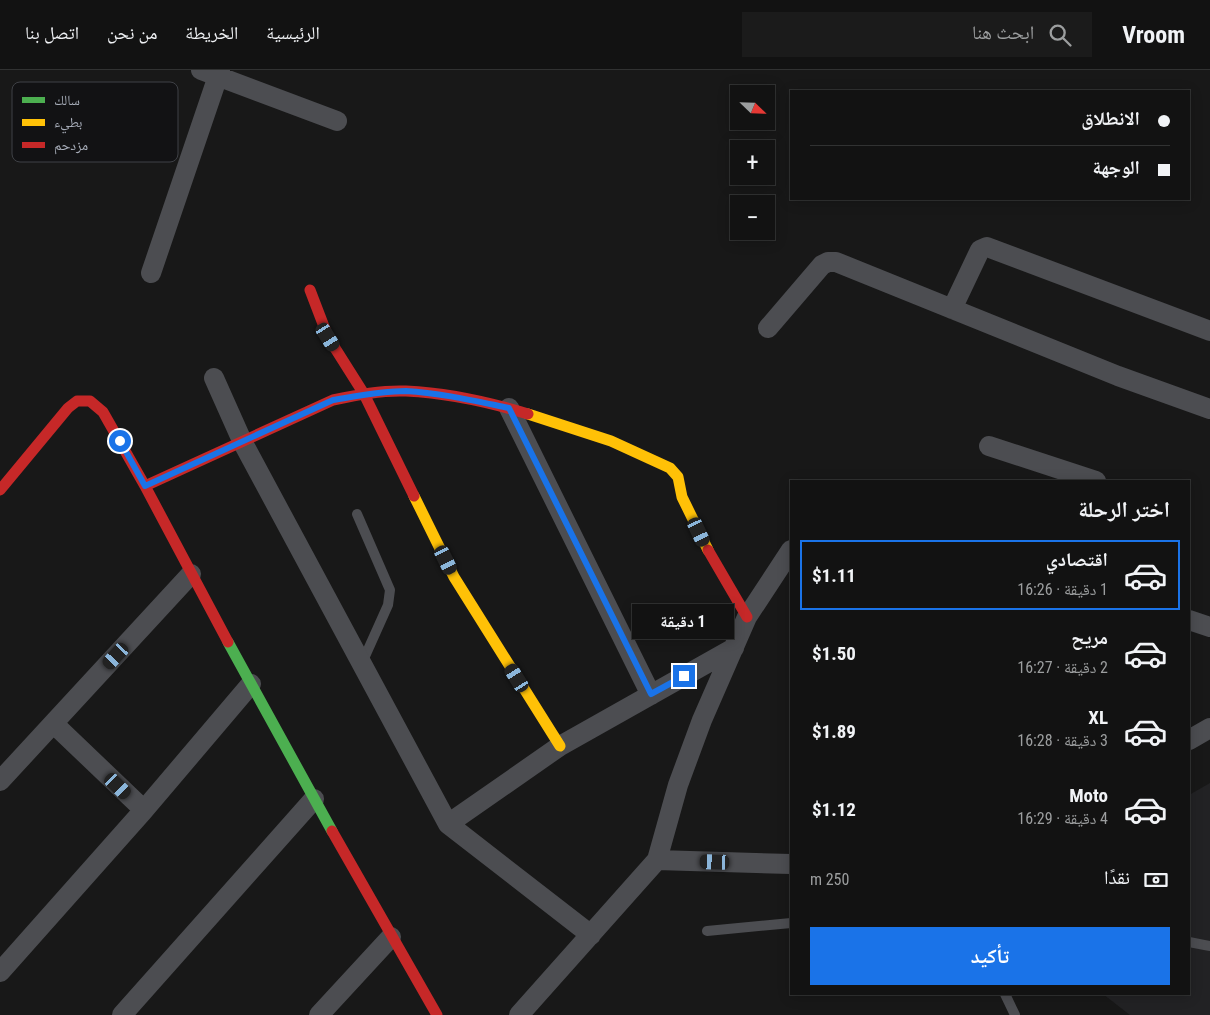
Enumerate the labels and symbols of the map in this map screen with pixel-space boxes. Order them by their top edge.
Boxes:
legend [12,82,178,162]
north arrow [730,85,775,130]
text: سالك [54,92,80,108]
text: بطيء [54,114,83,134]
text: مزدحم [54,137,88,155]
car [313,320,342,354]
route start [109,430,131,452]
car [685,515,712,549]
car [432,543,459,577]
callout: 1 دقيقة [633,604,735,638]
car [100,640,131,672]
car [502,661,531,695]
route end [673,665,695,687]
car [101,770,134,802]
car [699,854,730,870]

